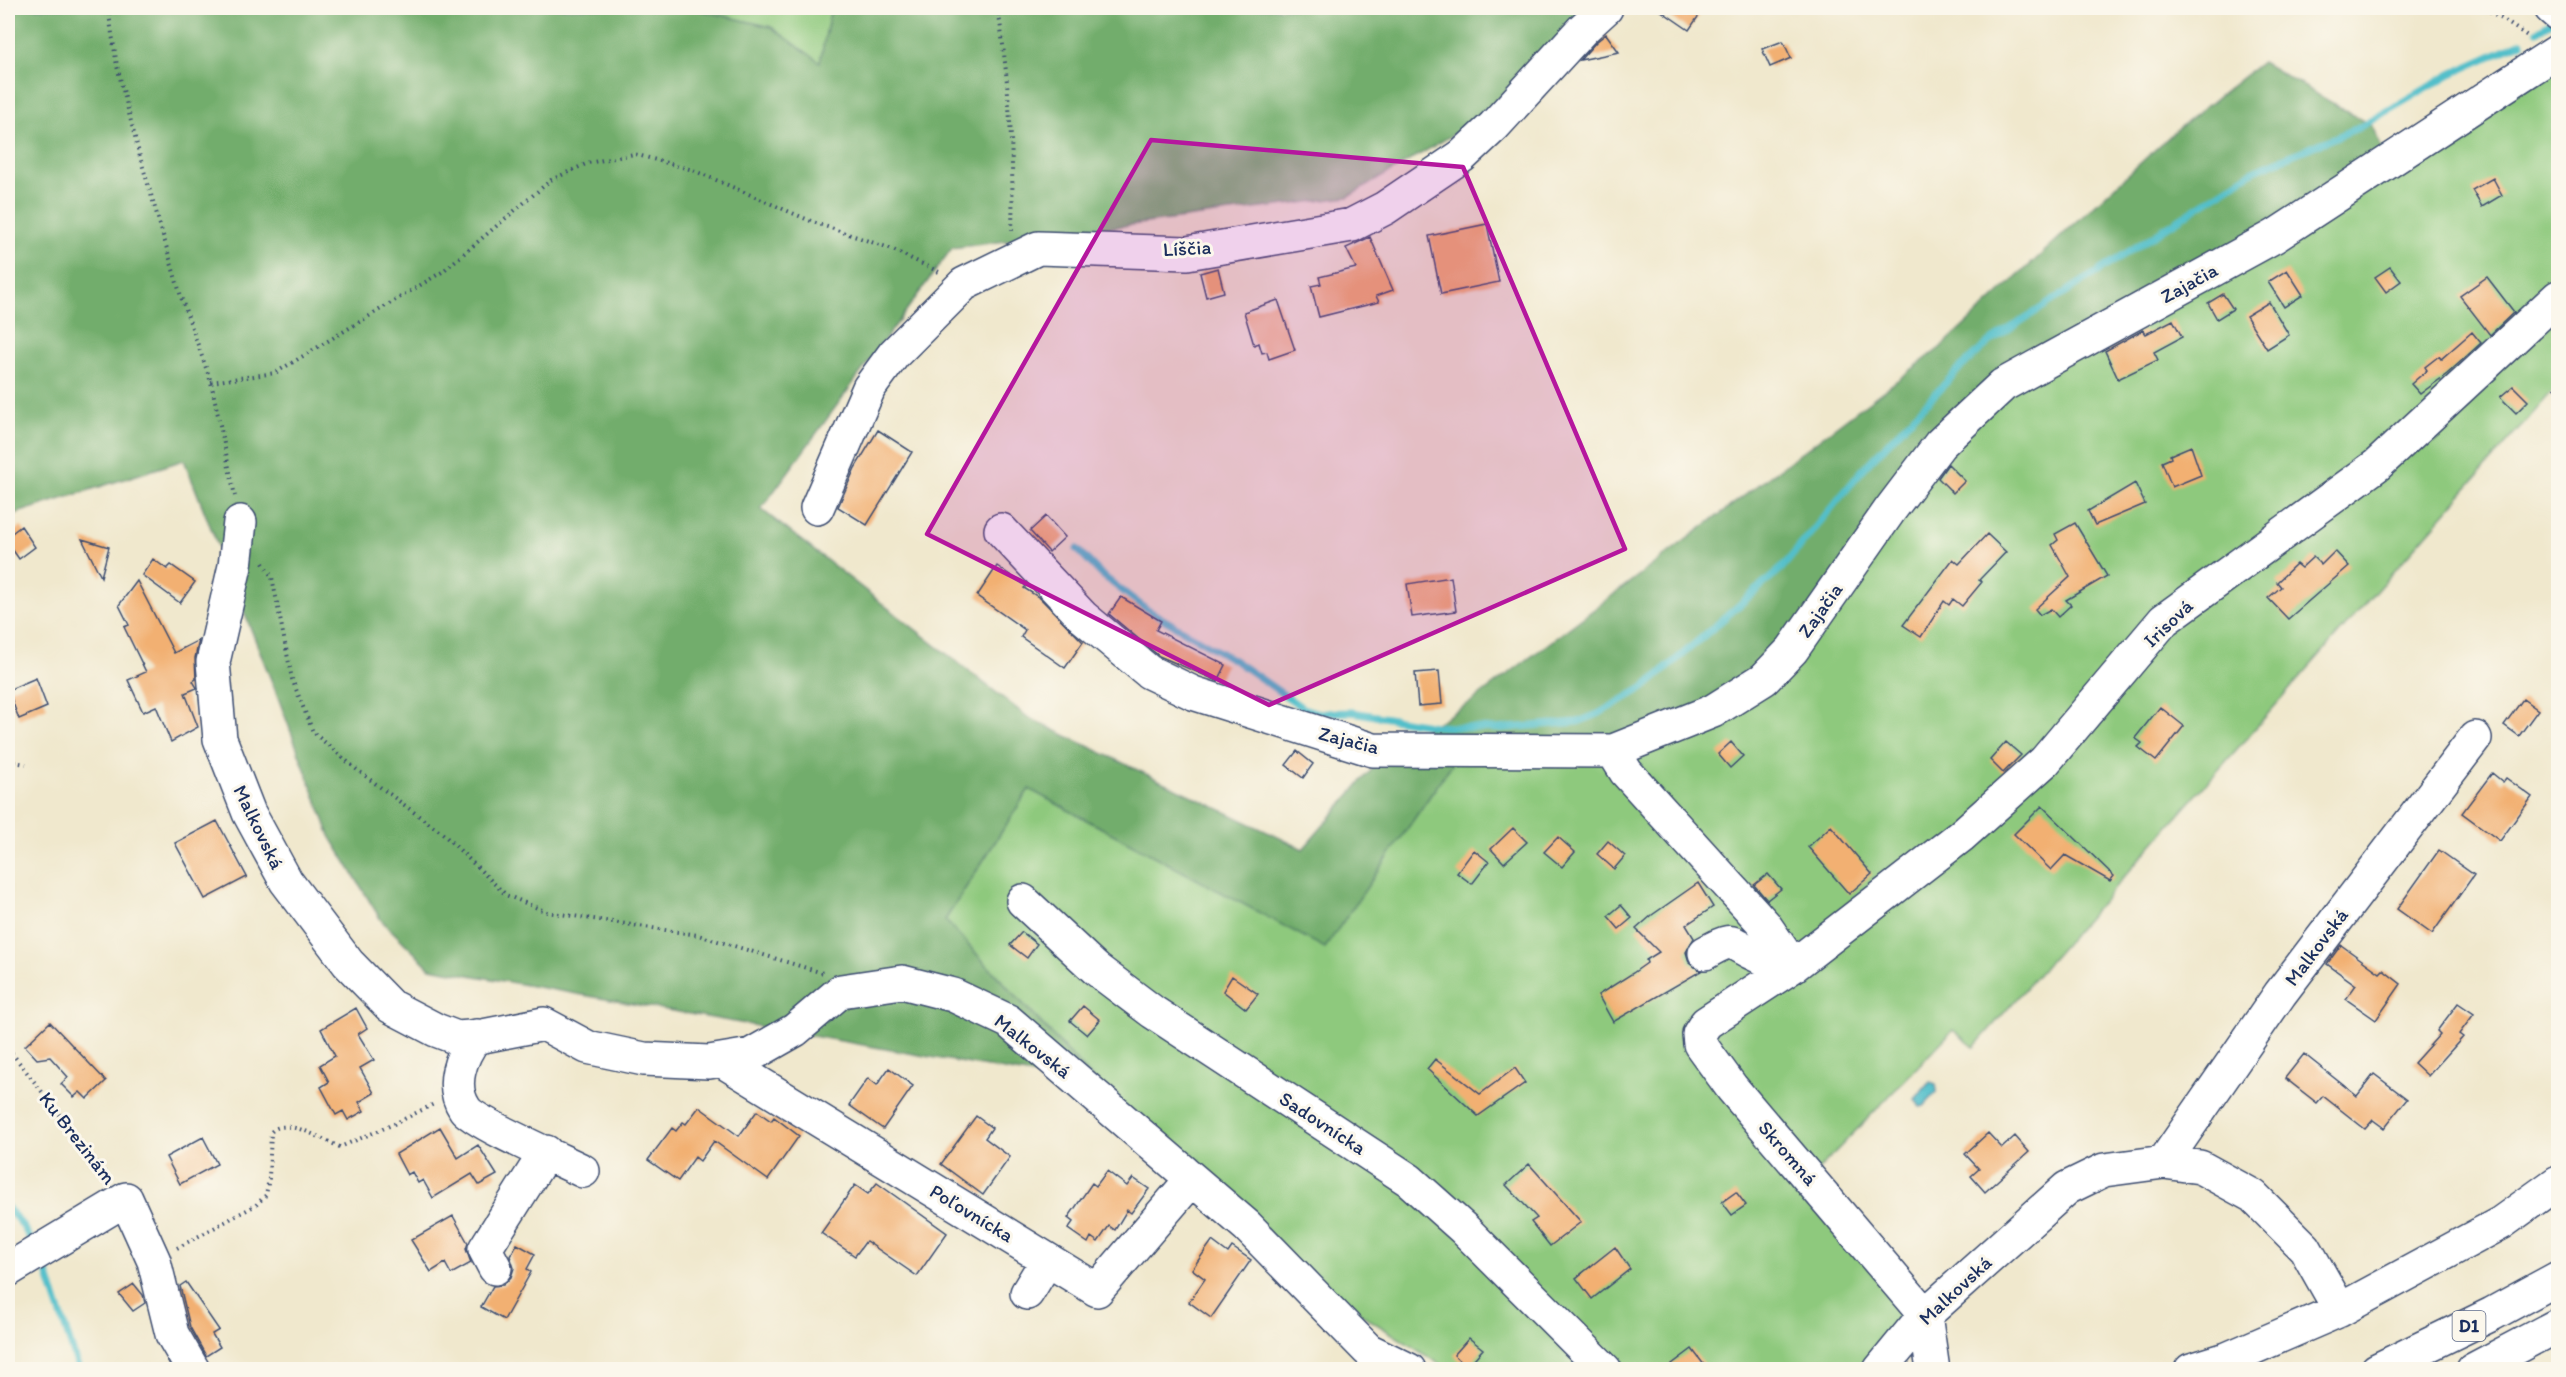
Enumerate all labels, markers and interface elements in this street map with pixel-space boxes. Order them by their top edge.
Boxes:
street label: Líščia [1162,235,1212,261]
street label: Zajačia [2156,257,2222,308]
street label: Zajačia [1793,577,1848,642]
street label: Irisová [2138,593,2198,652]
street label: Zajačia [1316,721,1382,759]
street label: Malkovská [228,781,290,874]
street label: Malkovská [2279,903,2353,991]
street label: Malkovská [990,1009,1077,1084]
street label: Sadovnícka [1275,1086,1371,1160]
street label: Ku Brezinám [34,1087,122,1189]
street label: Skromná [1753,1116,1823,1191]
street label: Poľovnícka [926,1179,1019,1248]
street label: Malkovská [1914,1250,1997,1330]
road number: D1 [2452,1311,2486,1341]

